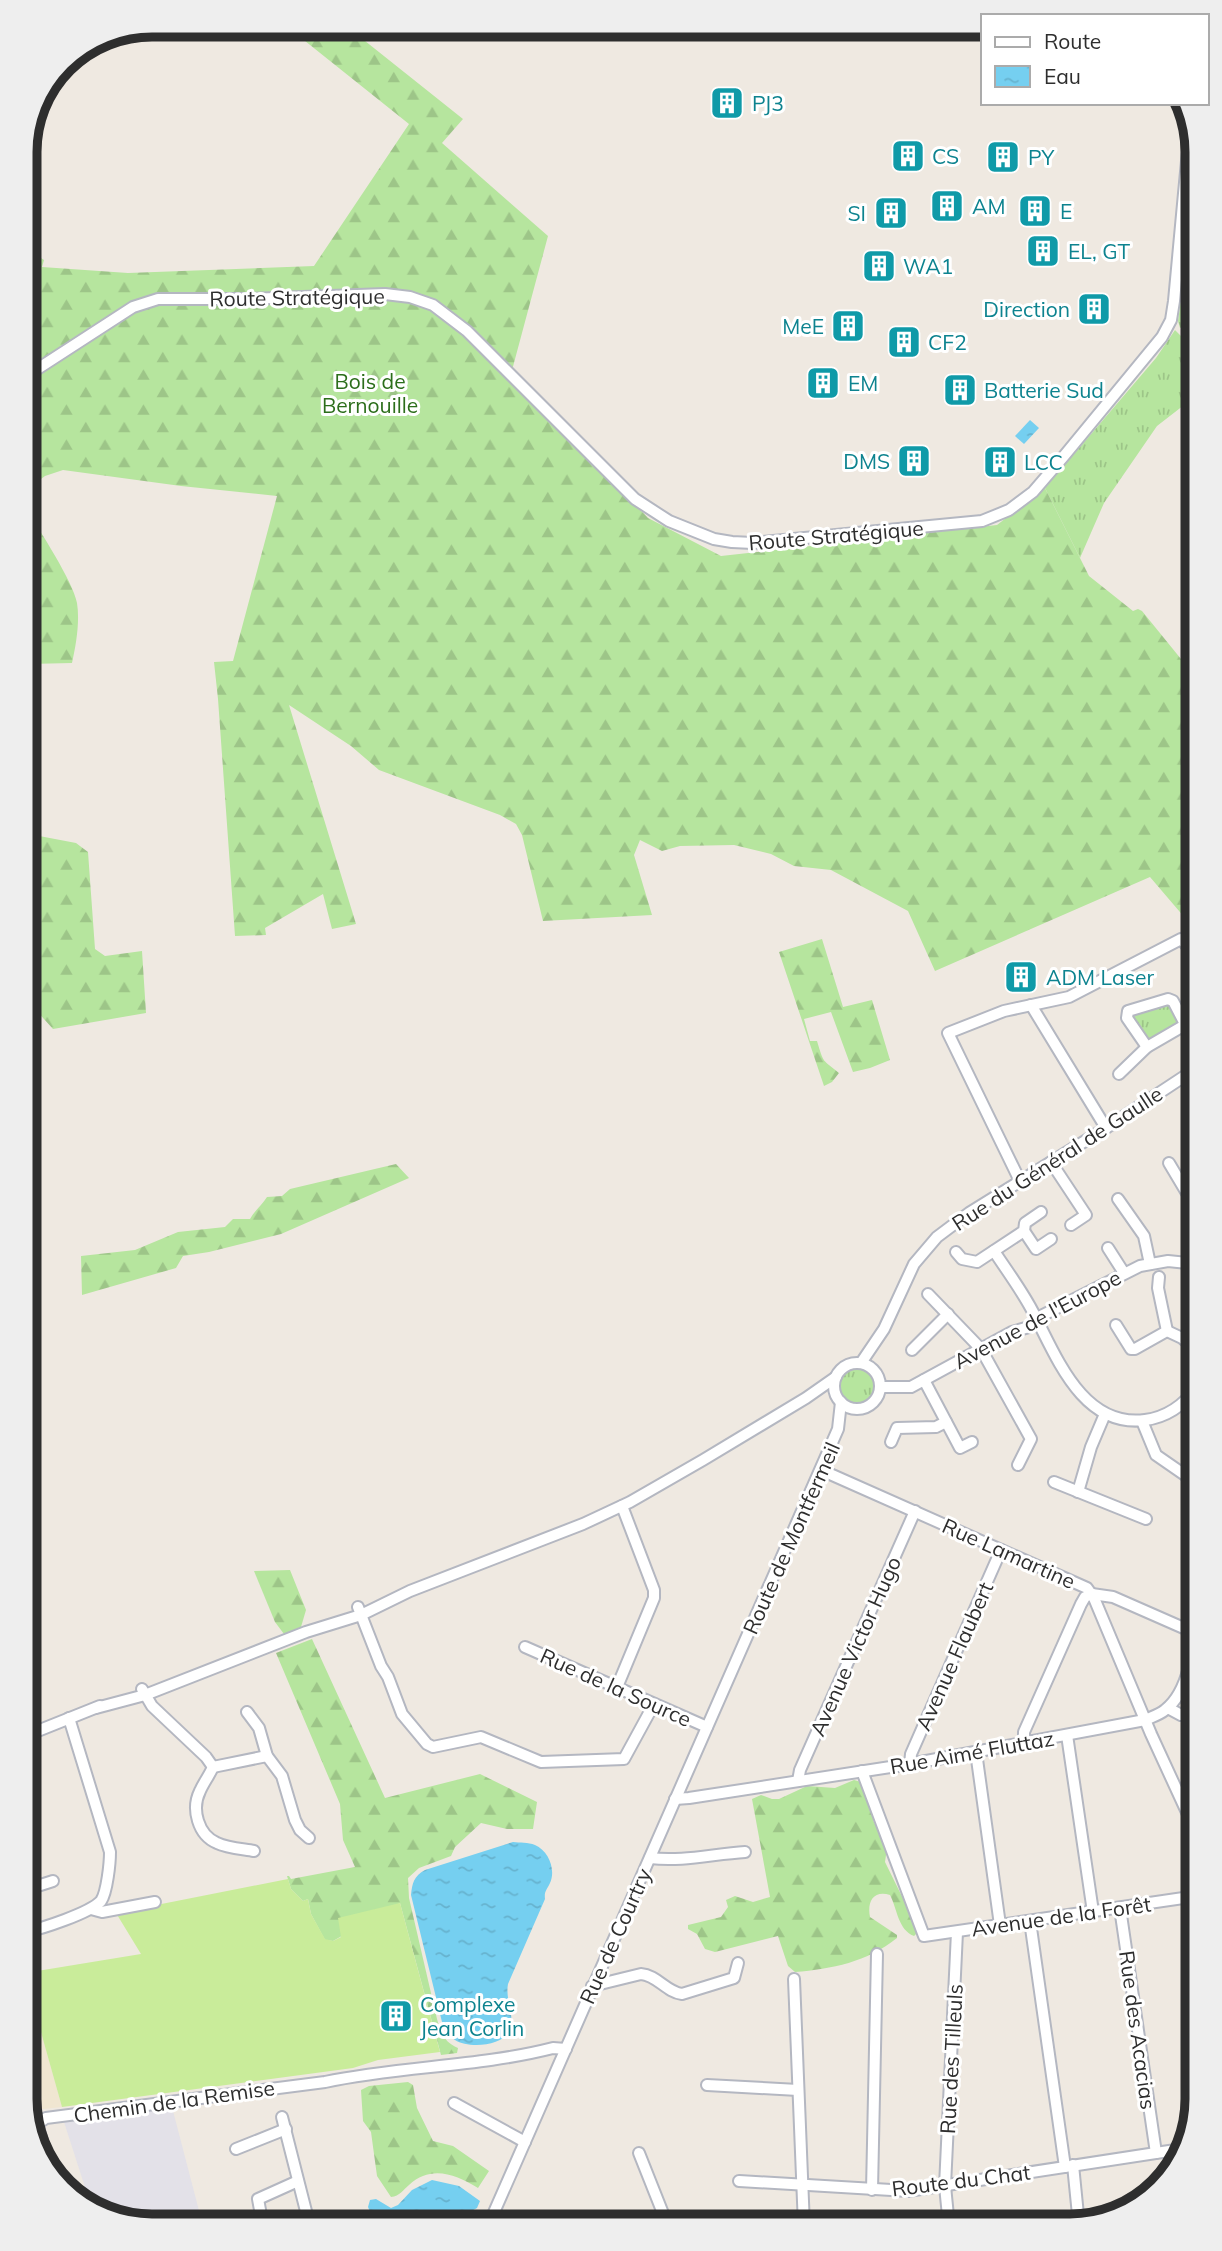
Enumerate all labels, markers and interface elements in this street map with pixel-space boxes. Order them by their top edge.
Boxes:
legend [981,14,1208,105]
text: Route [1044,28,1101,54]
text: Eau [1044,63,1081,89]
building icon: PJ3 [708,84,746,122]
place label: PJ3 [752,90,784,116]
building icon: CS [889,137,927,175]
building icon: PY [984,138,1022,176]
place label: CS [932,143,959,169]
place label: PY [1028,144,1055,170]
building icon: AM [928,187,966,225]
building icon: E [1016,192,1054,230]
place label: AM [972,193,1005,219]
building icon: SI [872,194,910,232]
place label: E [1060,198,1072,224]
place label: SI [847,200,866,226]
building icon: EL, GT [1024,232,1062,270]
place label: EL, GT [1068,238,1130,264]
building icon: WA1 [860,247,898,285]
place label: WA1 [903,253,953,279]
street label: Route Stratégique [209,282,385,312]
building icon: Direction [1075,290,1113,328]
place label: Direction [983,296,1070,322]
building icon: MeE [829,307,867,345]
place label: MeE [782,313,824,339]
building icon: CF2 [885,323,923,361]
place label: CF2 [928,329,967,355]
building icon: EM [804,364,842,402]
park label: Bois de Bernouille [322,368,418,418]
place label: EM [848,370,878,396]
building icon: Batterie Sud [941,371,979,409]
place label: Batterie Sud [984,377,1104,403]
building icon: DMS [895,442,933,480]
building icon: LCC [981,443,1019,481]
place label: DMS [843,448,890,474]
place label: LCC [1024,449,1063,475]
street label: Route Stratégique [747,514,925,556]
building icon: ADM Laser [1002,958,1040,996]
place label: ADM Laser [1046,964,1155,990]
street label: Rue du Général de Gaulle [947,1080,1167,1236]
street label: Avenue de l'Europe [949,1264,1125,1374]
street label: Route de Montfermeil [737,1438,845,1638]
street label: Rue Lamartine [938,1512,1080,1594]
street label: Avenue Victor Hugo [804,1552,906,1740]
street label: Avenue Flaubert [910,1578,998,1734]
street label: Rue de la Source [537,1642,695,1732]
street label: Rue Aimé Fluttaz [888,1725,1056,1779]
street label: Rue de Courtry [573,1864,657,2008]
street label: Avenue de la Forêt [970,1891,1152,1941]
street label: Rue des Acacias [1114,1949,1162,2111]
street label: Rue des Tilleuls [934,1983,968,2135]
place label: Complexe Jean Corlin [420,1991,524,2041]
building icon: Complexe Jean Corlin [377,1997,415,2035]
street label: Chemin de la Remise [72,2074,276,2128]
street label: Route du Chat [890,2159,1032,2201]

